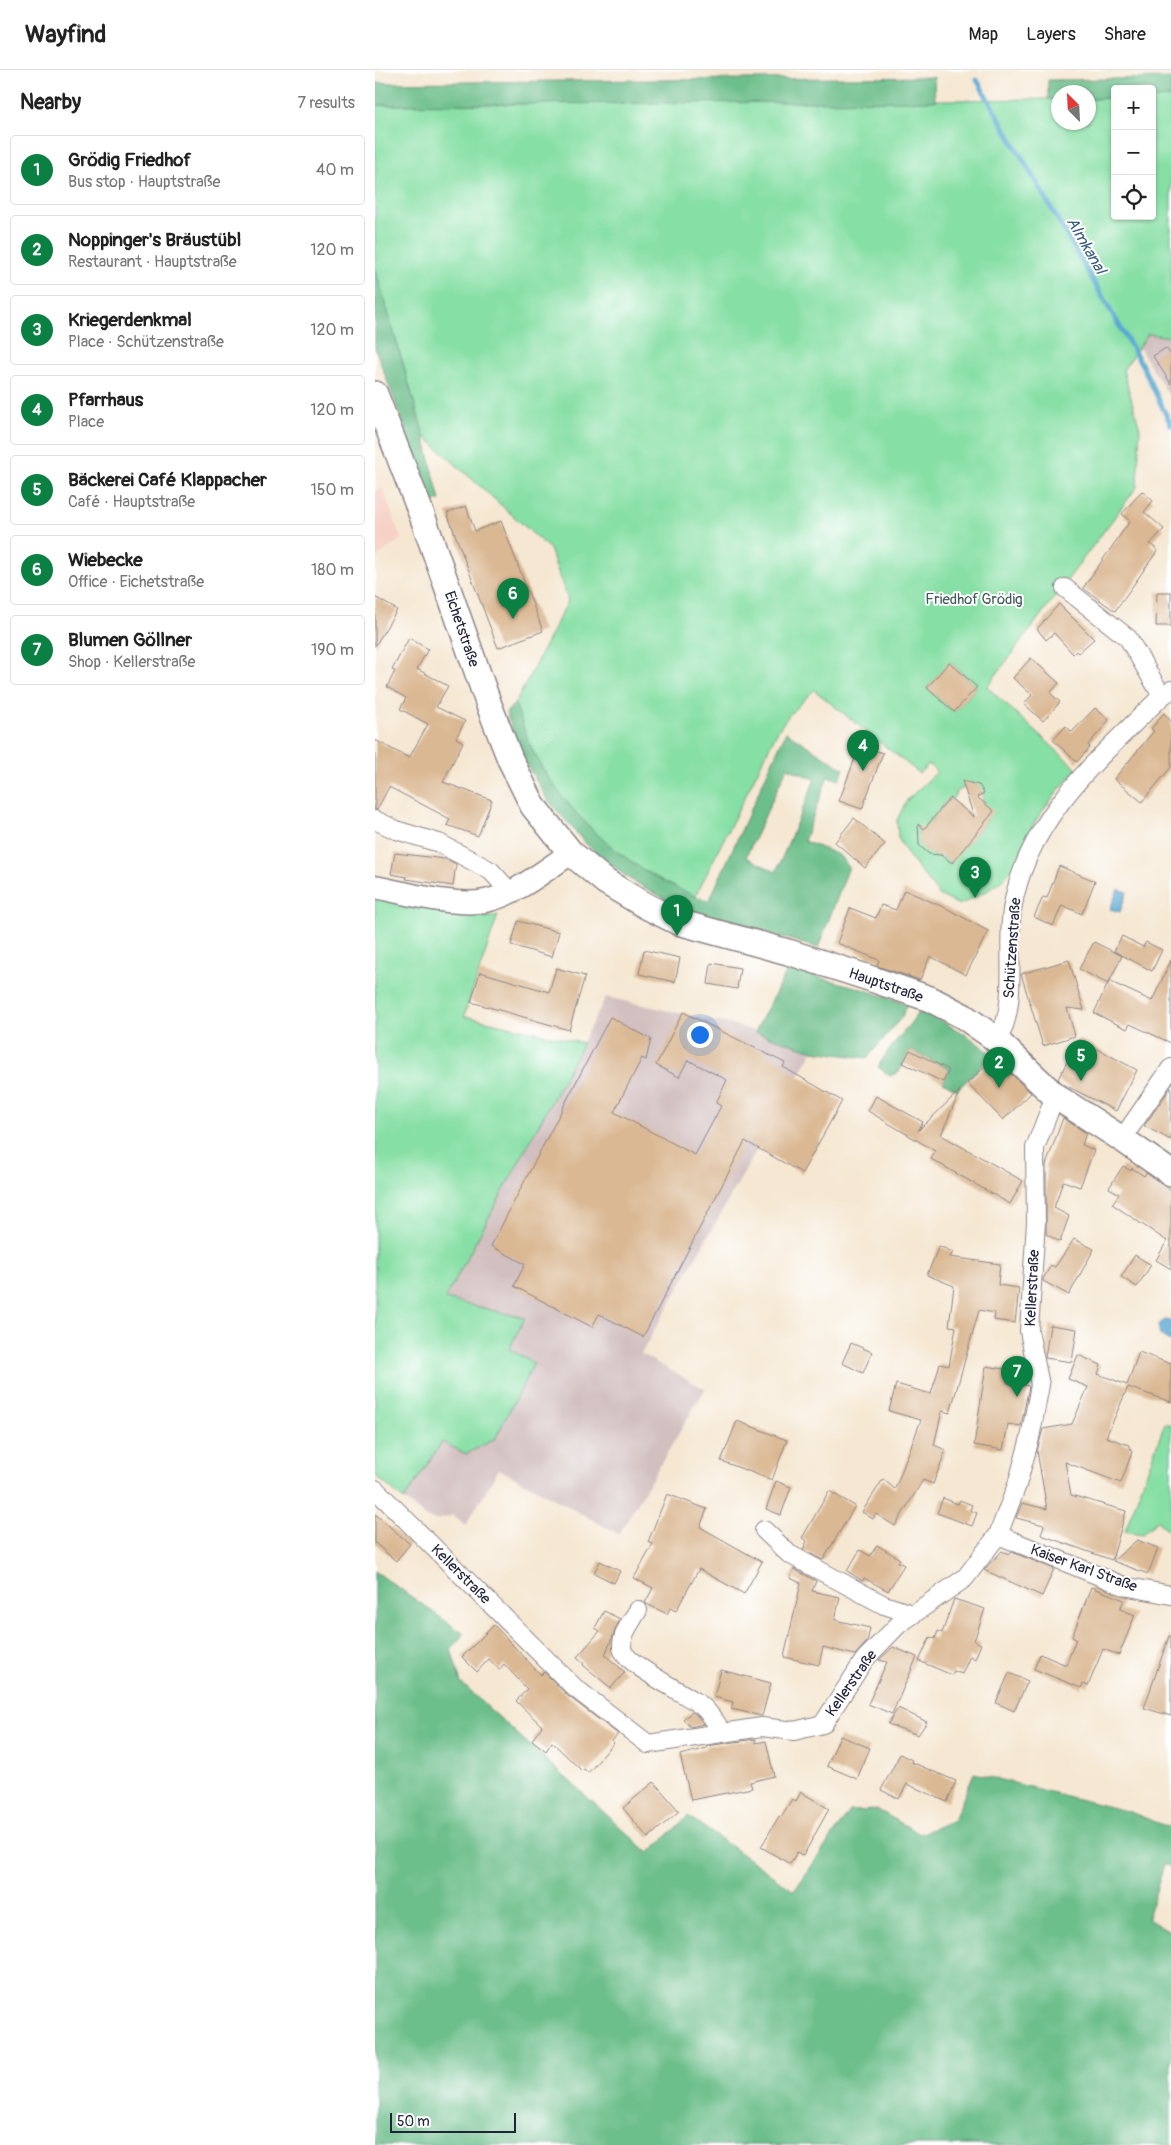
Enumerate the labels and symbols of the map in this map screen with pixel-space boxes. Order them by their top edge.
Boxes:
north arrow [1051,85,1096,130]
water label: Almkanal [1062,214,1111,279]
pin: 6 [497,578,529,619]
street label: Eichetstraße [440,589,484,670]
park label: Friedhof Grödig [925,590,1023,609]
pin: 4 [847,730,879,771]
pin: 3 [959,857,991,898]
pin: 1 [661,895,693,936]
street label: Schützenstraße [1000,896,1026,999]
street label: Hauptstraße [846,964,926,1007]
your location [687,1022,713,1048]
pin: 5 [1065,1040,1097,1081]
pin: 2 [983,1047,1015,1088]
street label: Kellerstraße [1021,1248,1044,1327]
pin: 7 [1001,1356,1033,1397]
street label: Kellerstraße [427,1540,495,1609]
street label: Kaiser Karl Straße [1028,1540,1140,1597]
street label: Kellerstraße [822,1646,882,1720]
scale bar [390,2110,516,2133]

